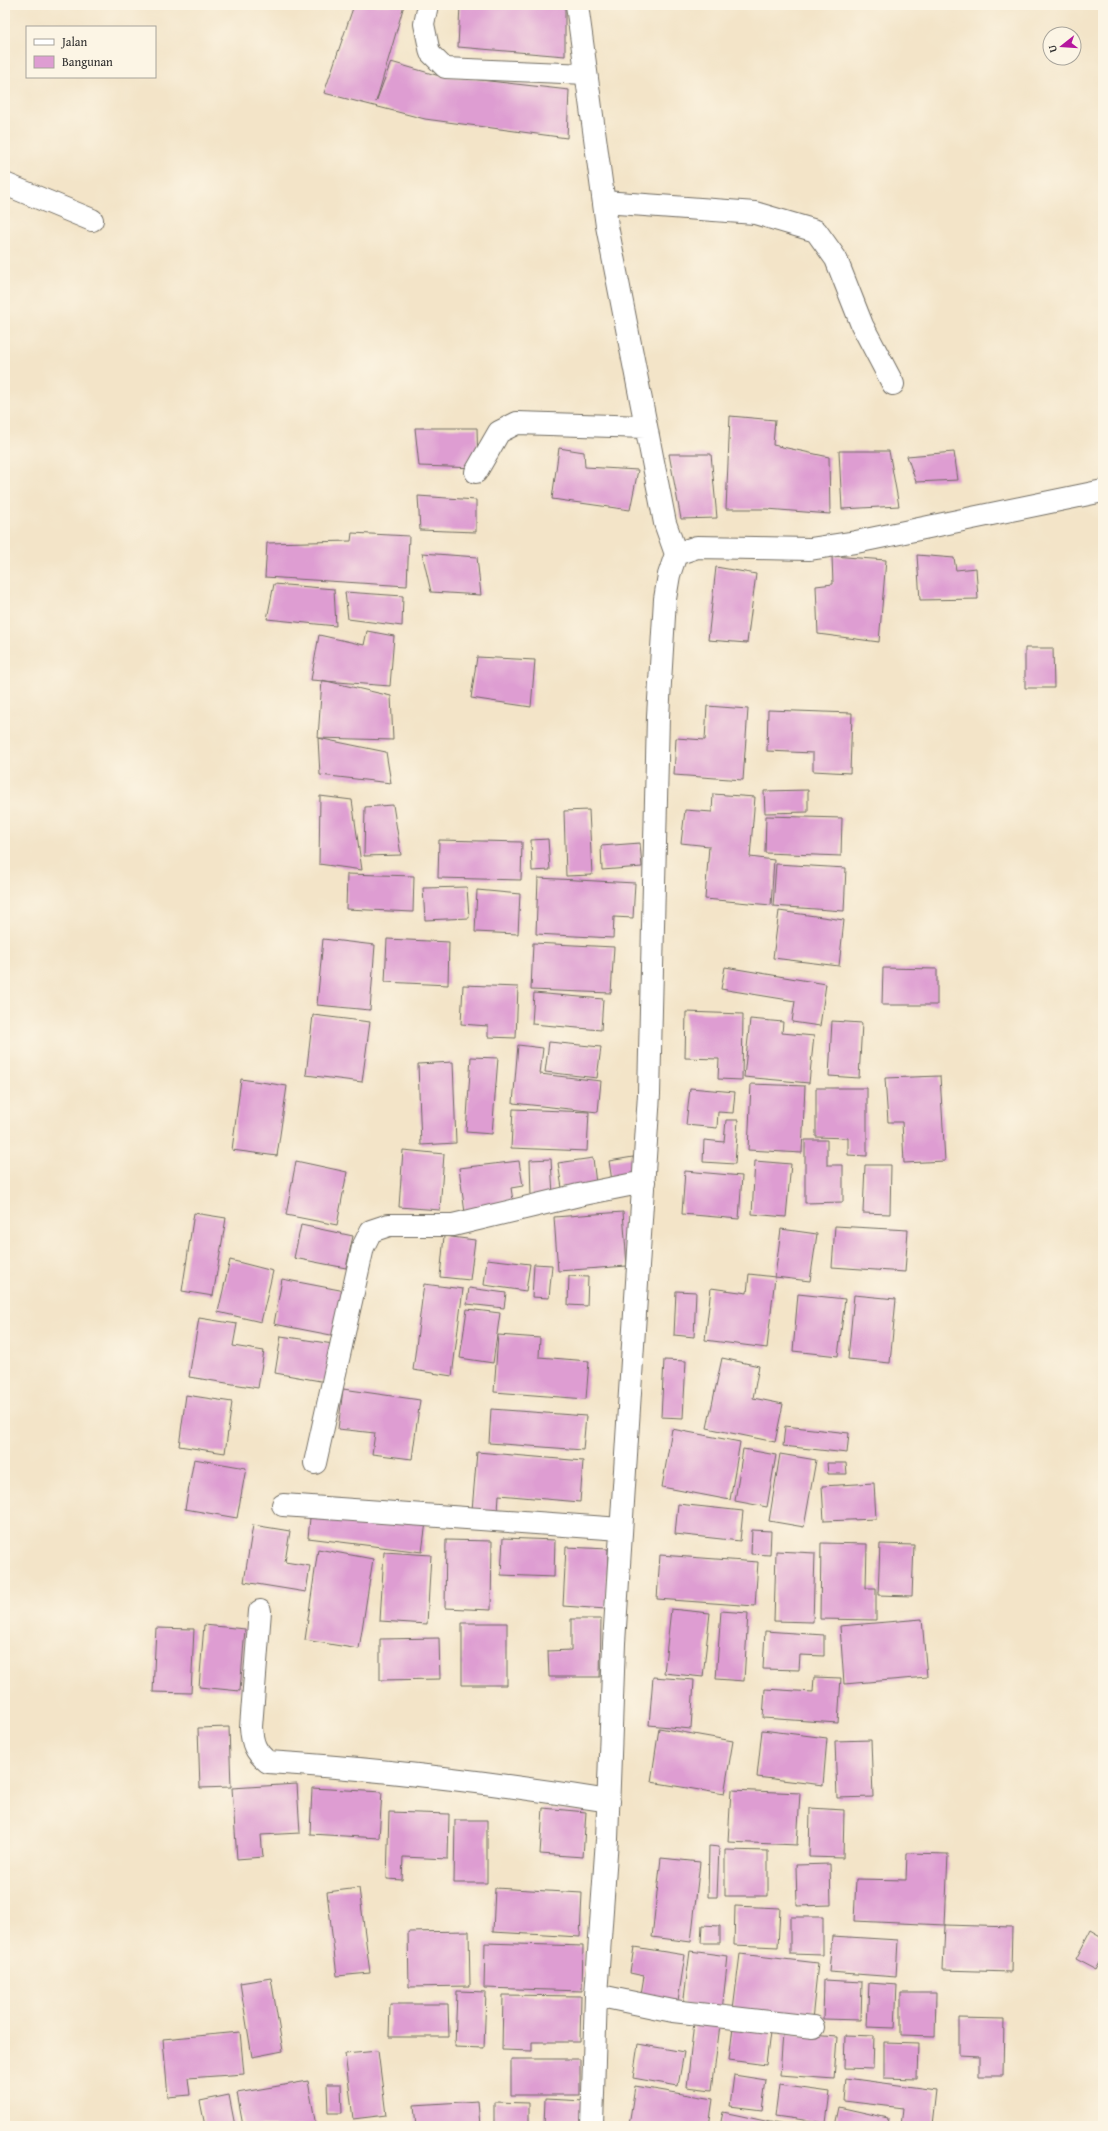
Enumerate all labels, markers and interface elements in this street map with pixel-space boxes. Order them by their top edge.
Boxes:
legend [26,26,156,78]
north arrow [1042,26,1082,66]
text: Jalan [60,33,87,50]
text: U [1044,42,1061,55]
text: Bangunan [62,53,113,70]

